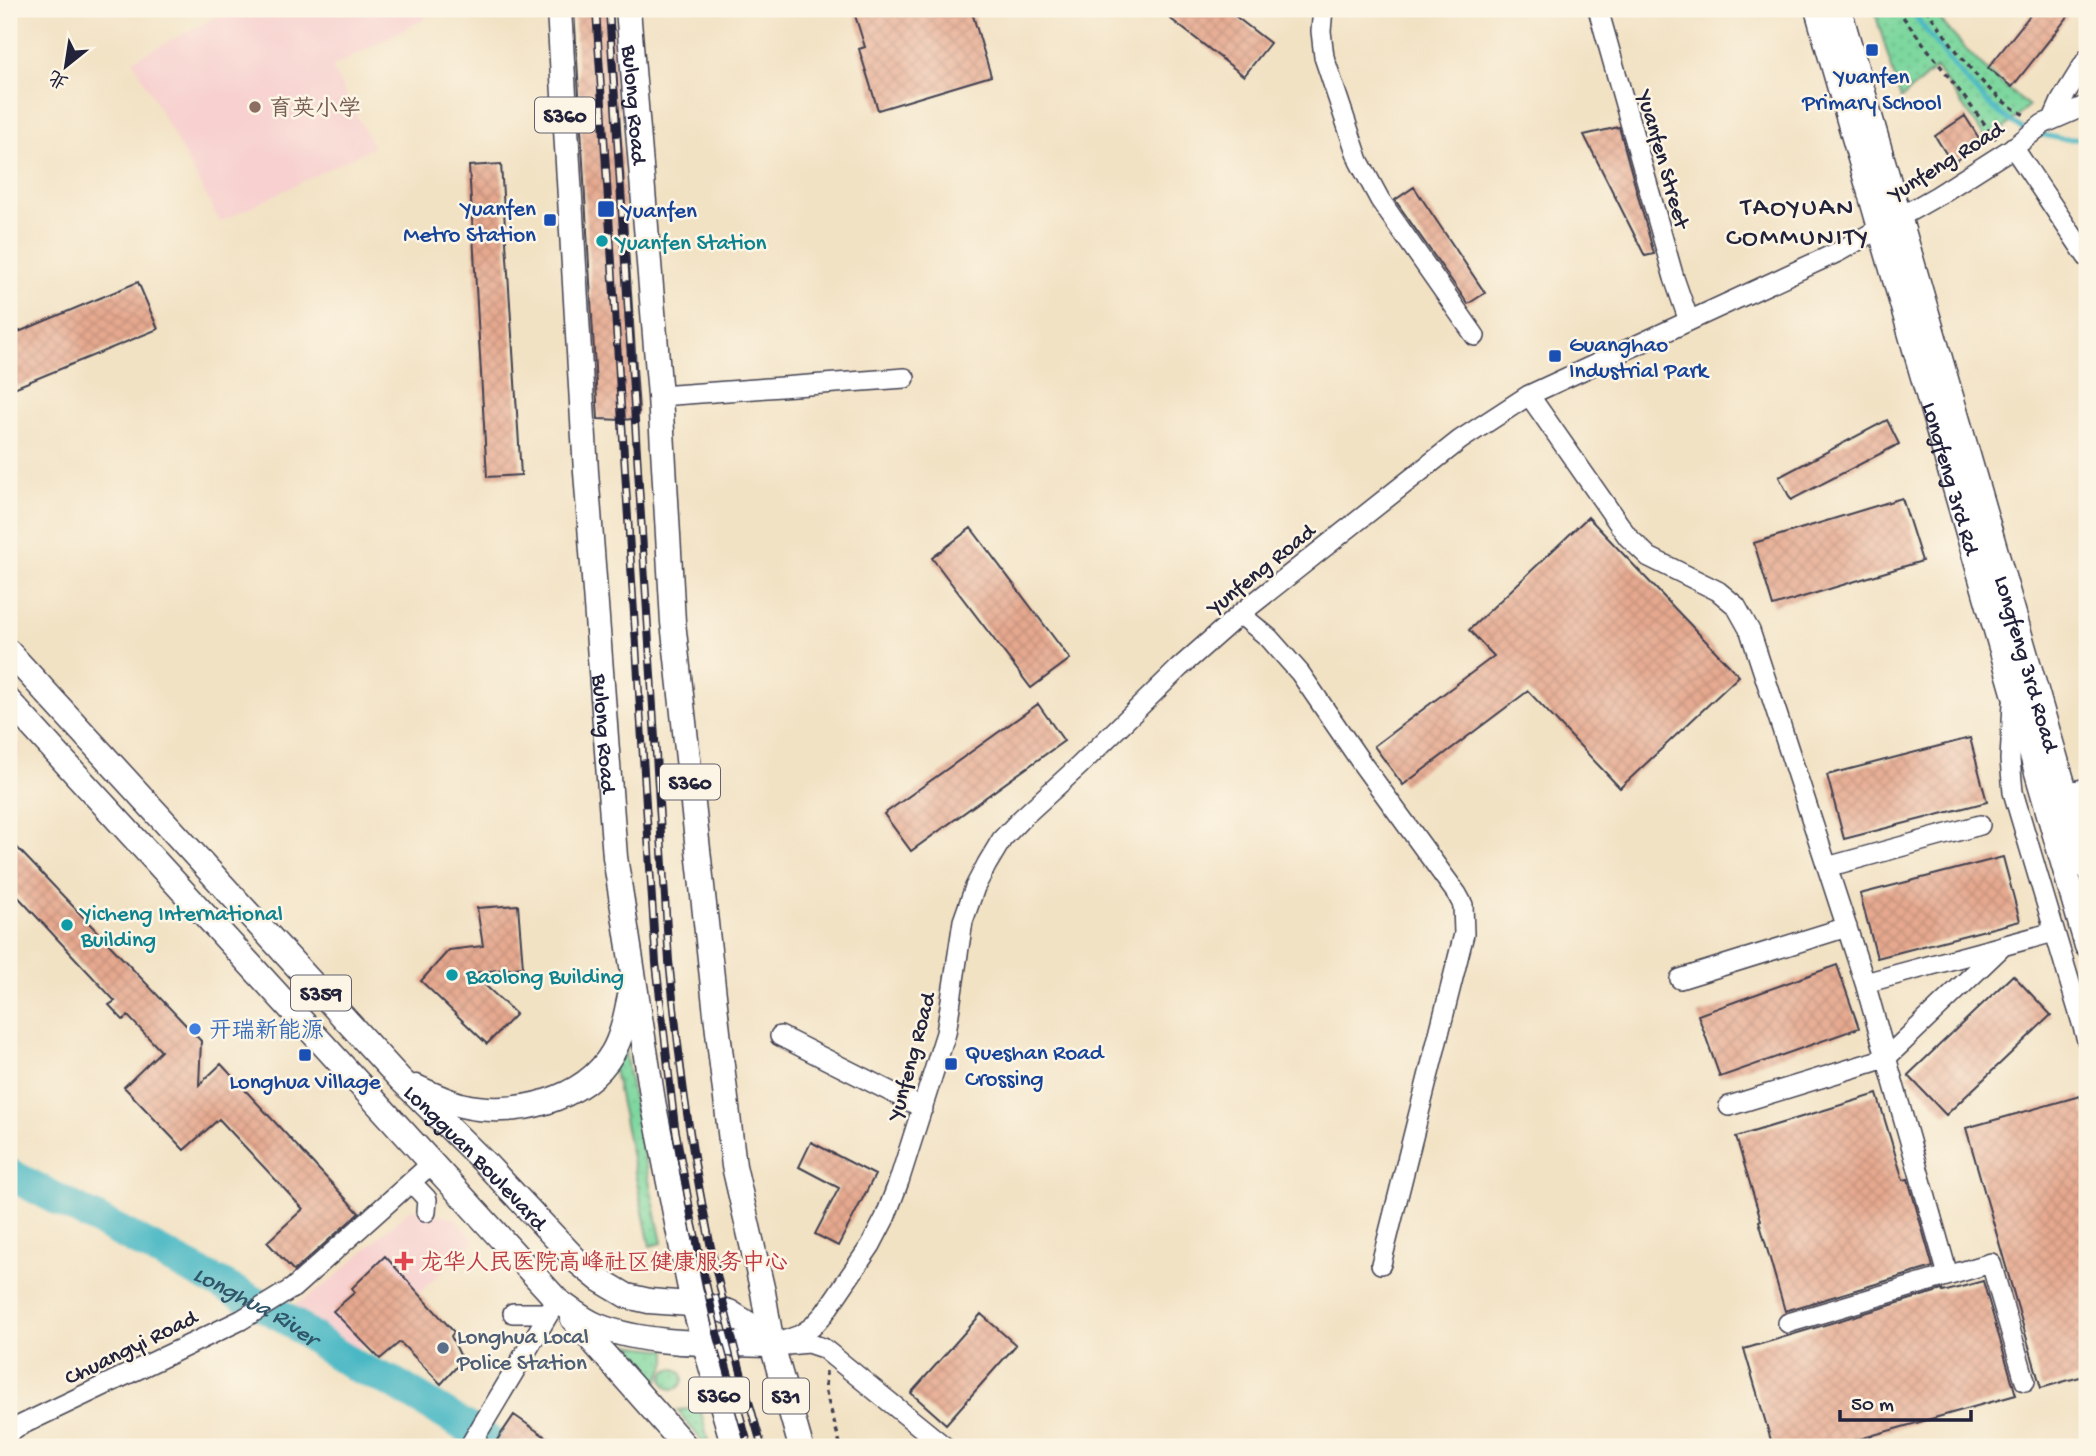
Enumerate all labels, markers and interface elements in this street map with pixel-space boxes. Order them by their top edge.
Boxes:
north arrow [32,32,102,102]
marker: Yuanfen Primary School [1864,42,1880,58]
street label: Bulong Road [614,43,651,167]
text: 北 [45,63,73,92]
place label: Yuanfen Primary School [1801,65,1942,118]
street label: Yuanfen Street [1629,86,1695,233]
place label: 育英小学 [269,96,361,124]
road number: S360 [535,97,595,132]
marker: 育英小学 [247,99,263,115]
street label: Yunfeng Road [1882,116,2011,210]
district label: TAOYUAN COMMUNITY [1726,194,1870,255]
place label: Yuanfen Metro Station [403,197,536,250]
marker: Yuanfen [596,199,616,219]
place label: Yuanfen [620,199,697,226]
marker: Yuanfen Metro Station [542,212,558,228]
place label: Yuanfen Station [614,231,767,258]
marker: Yuanfen Station [594,233,610,249]
place label: Guanghao Industrial Park [1569,333,1711,386]
marker: Guanghao Industrial Park [1547,348,1563,364]
street label: Longfeng 3rd Rd [1914,400,1984,560]
street label: Yunfeng Road [1201,518,1323,624]
street label: Longfeng 3rd Road [1986,573,2063,757]
street label: Bulong Road [584,672,620,796]
road number: S360 [660,764,720,800]
place label: Yicheng International Building [79,902,283,955]
marker: Yicheng International Building [59,917,75,933]
place label: Baolong Building [465,965,624,992]
marker: Baolong Building [444,967,460,983]
road number: S359 [291,976,351,1010]
street label: Yunfeng Road [883,989,944,1126]
place label: 开瑞新能源 [209,1018,324,1046]
marker: 开瑞新能源 [187,1021,203,1037]
place label: Queshan Road Crossing [965,1041,1105,1094]
marker: Longhua Village [297,1047,313,1063]
marker: Queshan Road Crossing [943,1056,959,1072]
place label: Longhua Village [229,1070,382,1097]
street label: Longguan Boulevard [397,1081,552,1239]
place label: 龙华人民医院高峰社区健康服务中心 [420,1249,788,1278]
marker: 龙华人民医院高峰社区健康服务中心 [394,1251,414,1271]
water label: Longhua River [188,1261,326,1357]
street label: Chuangyi Road [61,1305,204,1393]
place label: Longhua Local Police Station [456,1325,589,1378]
marker: Longhua Local Police Station [435,1340,451,1356]
road number: S360 [689,1378,749,1412]
road number: S31 [763,1378,809,1414]
scale bar [1840,1379,1972,1423]
text: 50 m [1851,1394,1894,1419]

